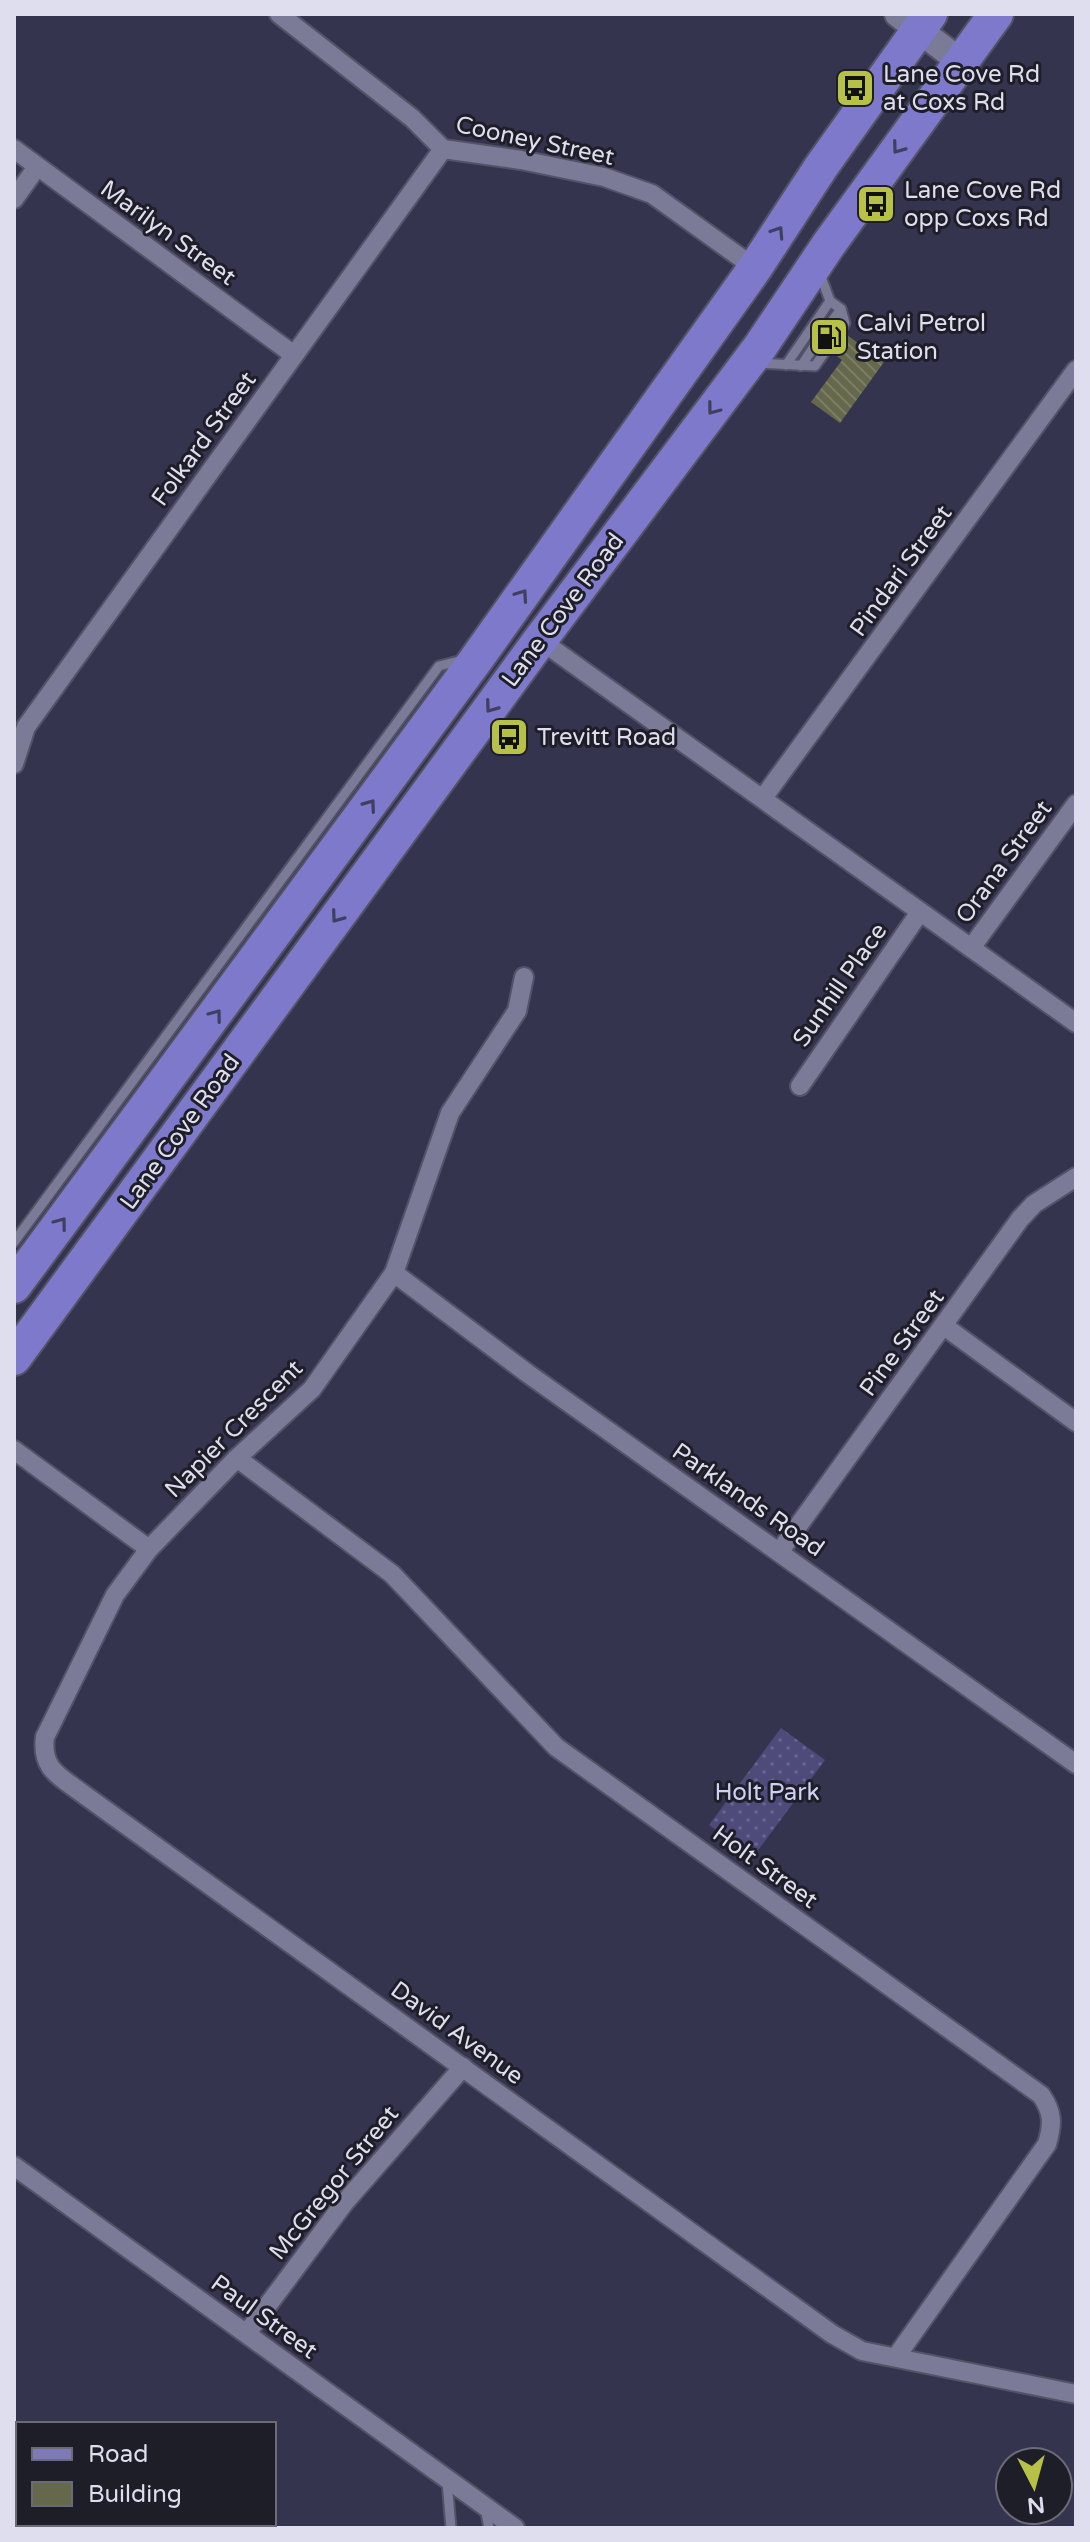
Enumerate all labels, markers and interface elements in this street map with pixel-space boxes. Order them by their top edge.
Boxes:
place label: Lane Cove Rd at Coxs Rd [883,60,1040,117]
bus stop icon: Lane Cove Rd at Coxs Rd [834,67,876,109]
street label: Cooney Street [453,110,617,172]
one-way arrow [894,139,908,154]
street label: Marilyn Street [95,174,241,292]
place label: Lane Cove Rd opp Coxs Rd [904,176,1061,233]
bus stop icon: Lane Cove Rd opp Coxs Rd [855,183,897,225]
one-way arrow [769,226,784,241]
place label: Calvi Petrol Station [857,309,986,366]
fuel station icon: Calvi Petrol Station [808,316,850,358]
street label: Folkard Street [145,366,263,512]
one-way arrow [708,400,723,415]
street label: Pindari Street [844,500,958,642]
street label: Lane Cove Road [496,527,630,693]
one-way arrow [513,589,527,603]
one-way arrow [486,699,500,713]
bus stop icon: Trevitt Road [488,716,530,758]
place label: Trevitt Road [537,723,676,752]
street label: Orana Street [950,795,1058,929]
one-way arrow [360,799,374,814]
one-way arrow [332,908,347,923]
street label: Sunhill Place [787,918,893,1052]
one-way arrow [206,1009,221,1024]
street label: Lane Cove Road [114,1049,246,1215]
one-way arrow [51,1218,65,1232]
street label: Pine Street [854,1284,950,1402]
street label: Napier Crescent [159,1354,309,1504]
street label: Parklands Road [667,1437,829,1563]
park label: Holt Park [714,1778,820,1807]
street label: Holt Street [707,1819,823,1915]
street label: David Avenue [385,1975,529,2091]
street label: McGregor Street [263,2100,405,2266]
street label: Paul Street [205,2269,323,2365]
legend [16,2422,276,2526]
text: Road [88,2440,148,2469]
north arrow [994,2446,1074,2526]
text: Building [88,2480,182,2509]
text: N [1026,2491,1046,2519]

